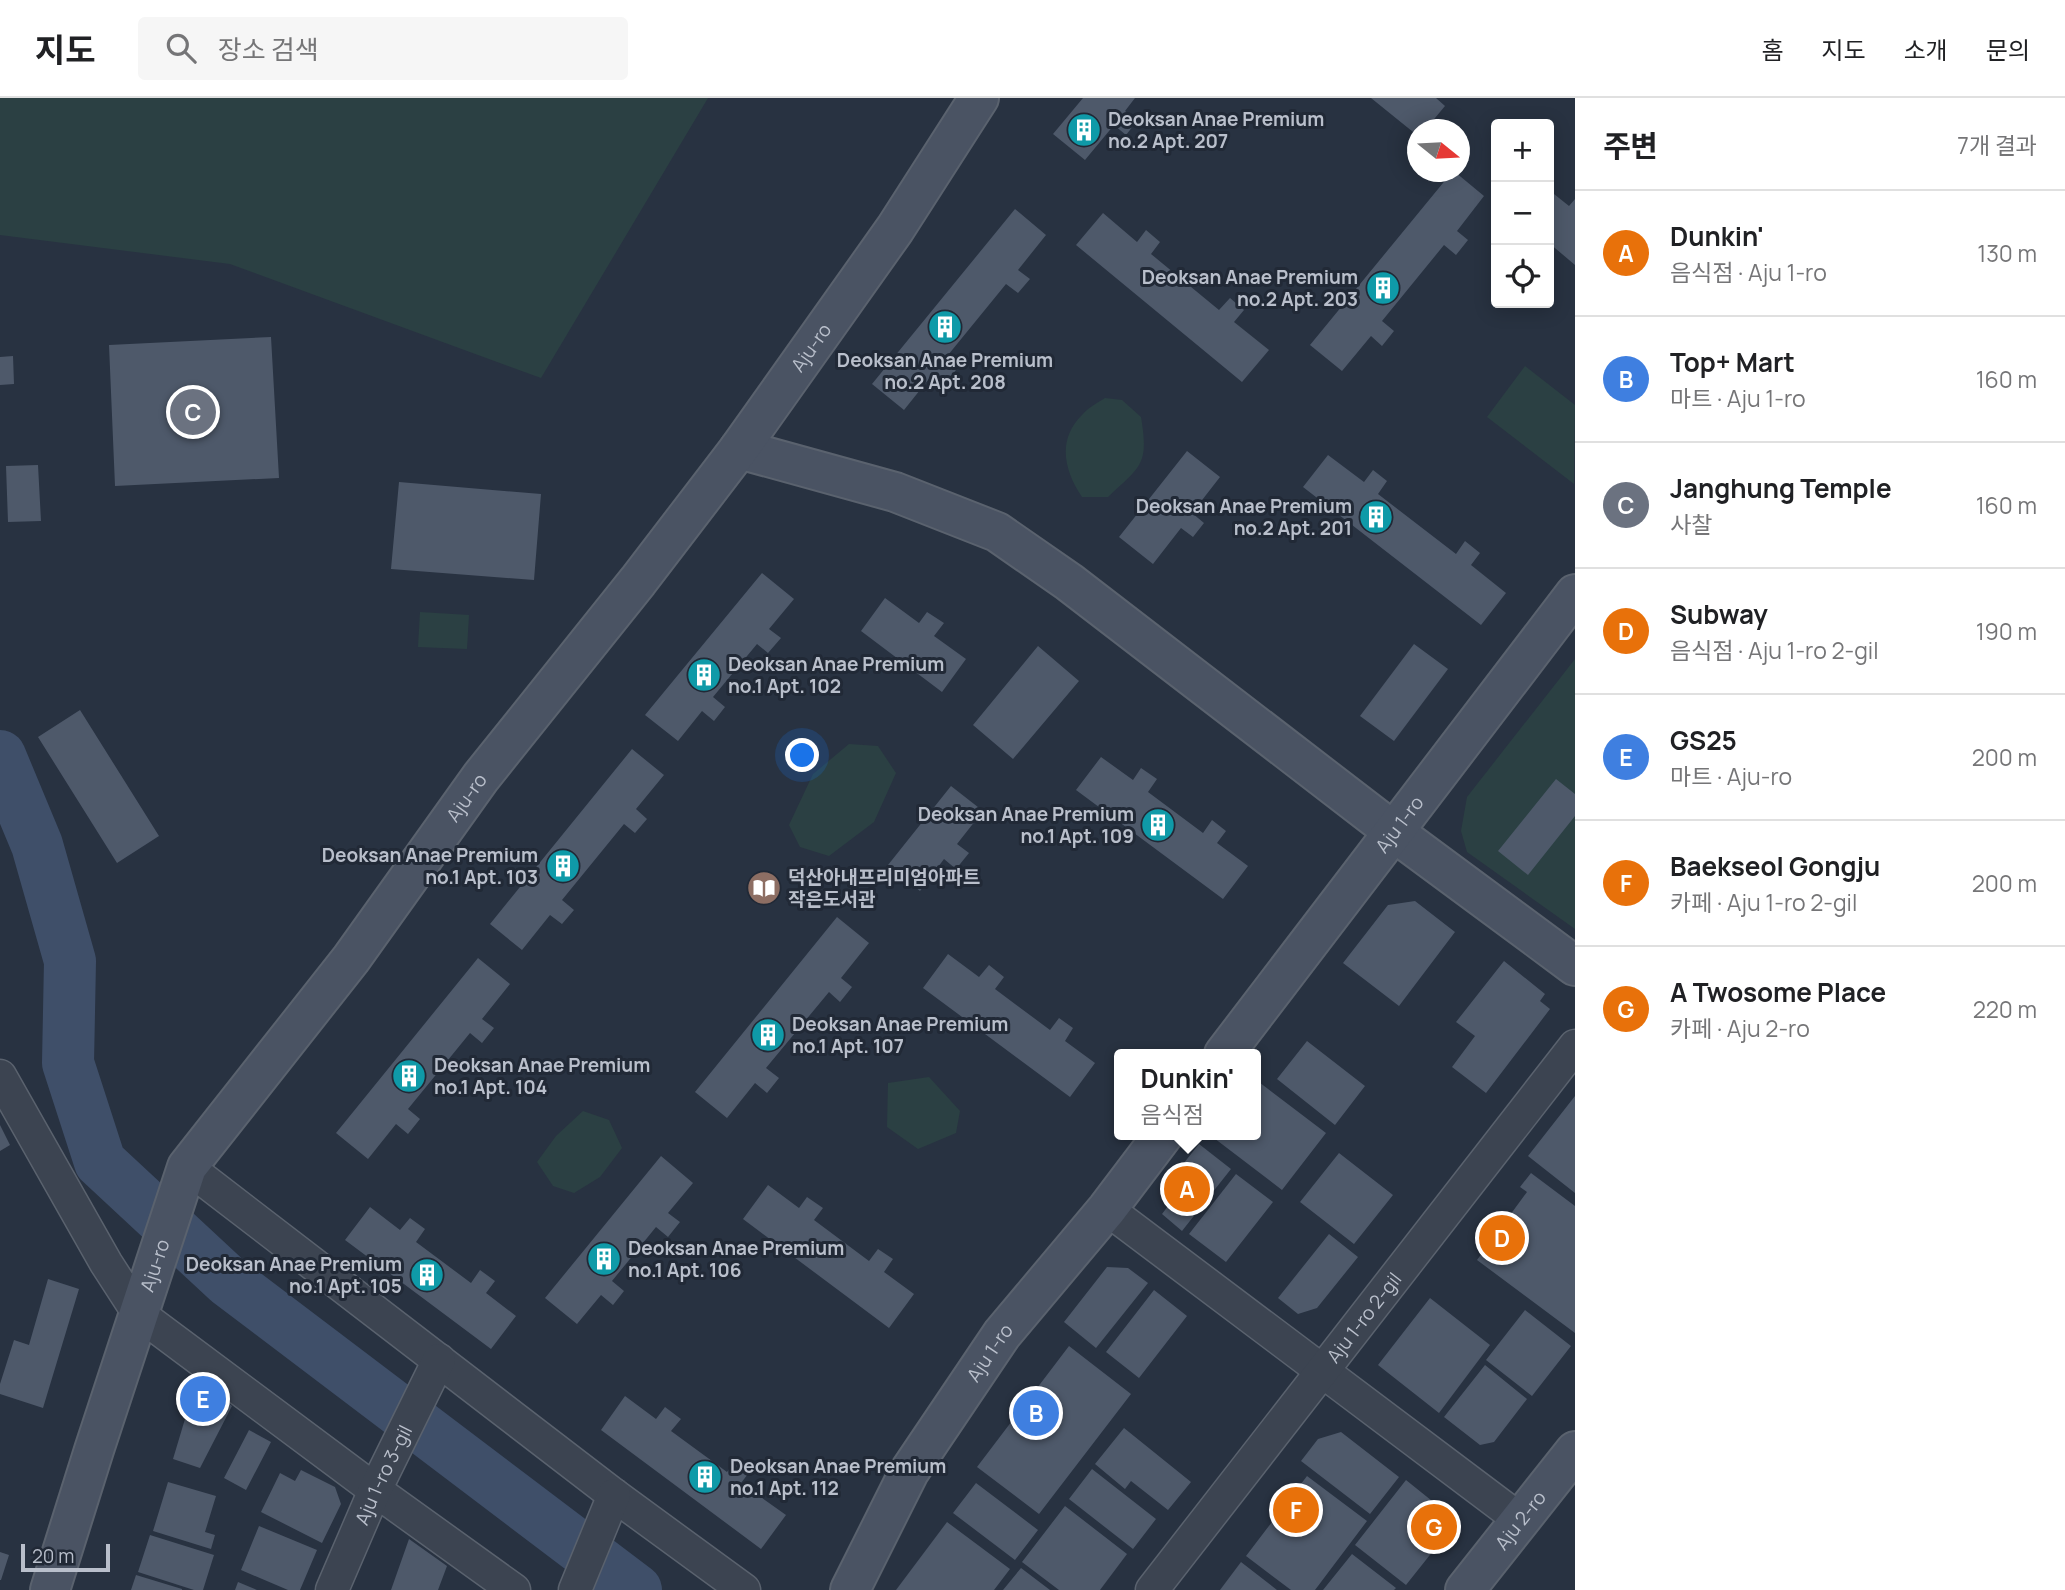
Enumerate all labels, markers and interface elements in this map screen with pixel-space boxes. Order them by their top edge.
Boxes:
search box [138,17,628,80]
text: 지도 [35,27,96,72]
icon: search [162,29,200,67]
text: 장소 검색 [218,31,319,67]
text: 홈 [1761,33,1783,66]
text: 지도 [1821,33,1866,66]
text: 소개 [1904,33,1948,66]
text: 문의 [1986,33,2030,66]
place label: Deoksan Anae Premium no.2 Apt. 207 [1108,106,1324,154]
building icon: Deoksan Anae Premium no.2 Apt. 207 [1065,111,1103,149]
north arrow [1407,119,1470,182]
map controls [1491,119,1554,308]
button: + [1491,119,1554,182]
text: 주변 [1603,125,1658,166]
text: 7개 결과 [1957,129,2037,161]
button: − [1491,182,1554,245]
text: Dunkin' [1670,218,1764,254]
text: A [1618,237,1634,269]
text: 130 m [1977,237,2037,269]
button: locate [1491,245,1554,308]
text: 음식점 · Aju 1-ro [1670,256,1827,288]
place label: Deoksan Anae Premium no.2 Apt. 203 [1142,264,1358,312]
building icon: Deoksan Anae Premium no.2 Apt. 203 [1364,269,1402,307]
building icon: Deoksan Anae Premium no.2 Apt. 208 [926,308,964,346]
street label: Aju-ro [785,318,837,377]
text: Top+ Mart [1670,344,1795,380]
place label: Deoksan Anae Premium no.2 Apt. 208 [837,347,1053,395]
text: B [1619,363,1633,395]
text: 160 m [1976,363,2037,395]
text: 마트 · Aju 1-ro [1670,382,1806,414]
pin: C [170,386,216,438]
text: Janghung Temple [1670,470,1892,506]
text: C [1618,489,1635,521]
text: 160 m [1976,489,2037,521]
place label: Deoksan Anae Premium no.2 Apt. 201 [1136,493,1352,541]
building icon: Deoksan Anae Premium no.2 Apt. 201 [1357,498,1395,536]
text: 사찰 [1670,508,1712,540]
text: Subway [1670,596,1768,632]
text: D [1618,615,1634,647]
text: 190 m [1976,615,2037,647]
text: 음식점 · Aju 1-ro 2-gil [1670,634,1879,666]
place label: Deoksan Anae Premium no.1 Apt. 102 [728,651,944,699]
building icon: Deoksan Anae Premium no.1 Apt. 102 [685,656,723,694]
text: GS25 [1670,722,1737,758]
your location [785,738,819,772]
text: E [1619,741,1633,773]
text: 200 m [1972,741,2037,773]
text: 마트 · Aju-ro [1670,760,1792,792]
street label: Aju-ro [440,768,493,827]
street label: Aju 1-ro [1369,790,1429,858]
place label: Deoksan Anae Premium no.1 Apt. 109 [918,801,1134,849]
building icon: Deoksan Anae Premium no.1 Apt. 109 [1139,806,1177,844]
place label: Deoksan Anae Premium no.1 Apt. 103 [322,842,538,890]
building icon: Deoksan Anae Premium no.1 Apt. 103 [544,847,582,885]
text: Baekseol Gongju [1670,848,1880,884]
place label: 덕산아내프리미엄아파트 작은도서관 [788,864,980,912]
text: F [1620,867,1632,899]
text: 200 m [1972,867,2037,899]
library icon: 덕산아내프리미엄아파트 작은도서관 [745,869,783,907]
text: 카페 · Aju 1-ro 2-gil [1670,886,1857,918]
text: A Twosome Place [1670,974,1886,1010]
text: G [1618,993,1634,1025]
text: 220 m [1973,993,2037,1025]
place label: Deoksan Anae Premium no.1 Apt. 107 [792,1011,1008,1059]
text: 카페 · Aju 2-ro [1670,1012,1810,1044]
building icon: Deoksan Anae Premium no.1 Apt. 107 [749,1016,787,1054]
popup [1114,1049,1261,1140]
place label: Deoksan Anae Premium no.1 Apt. 104 [434,1052,650,1100]
building icon: Deoksan Anae Premium no.1 Apt. 104 [390,1057,428,1095]
text: Dunkin' [1140,1060,1235,1096]
text: 음식점 [1140,1098,1204,1130]
pin: A [1164,1163,1210,1215]
pin: D [1479,1212,1525,1264]
place label: Deoksan Anae Premium no.1 Apt. 106 [628,1235,844,1283]
street label: Aju-ro [134,1236,175,1295]
building icon: Deoksan Anae Premium no.1 Apt. 106 [585,1240,623,1278]
place label: Deoksan Anae Premium no.1 Apt. 105 [186,1251,402,1299]
building icon: Deoksan Anae Premium no.1 Apt. 105 [408,1256,446,1294]
street label: Aju 1-ro 2-gil [1320,1267,1407,1368]
street label: Aju 1-ro [961,1318,1019,1387]
pin: E [180,1373,226,1425]
pin: B [1013,1387,1059,1439]
street label: Aju 1-ro 3-gil [349,1421,418,1529]
place label: Deoksan Anae Premium no.1 Apt. 112 [730,1453,946,1501]
building icon: Deoksan Anae Premium no.1 Apt. 112 [686,1458,724,1496]
pin: F [1273,1484,1319,1536]
street label: Aju 2-ro [1489,1485,1552,1555]
pin: G [1411,1501,1457,1553]
scale bar [21,1541,110,1573]
text: 20 m [32,1543,74,1569]

